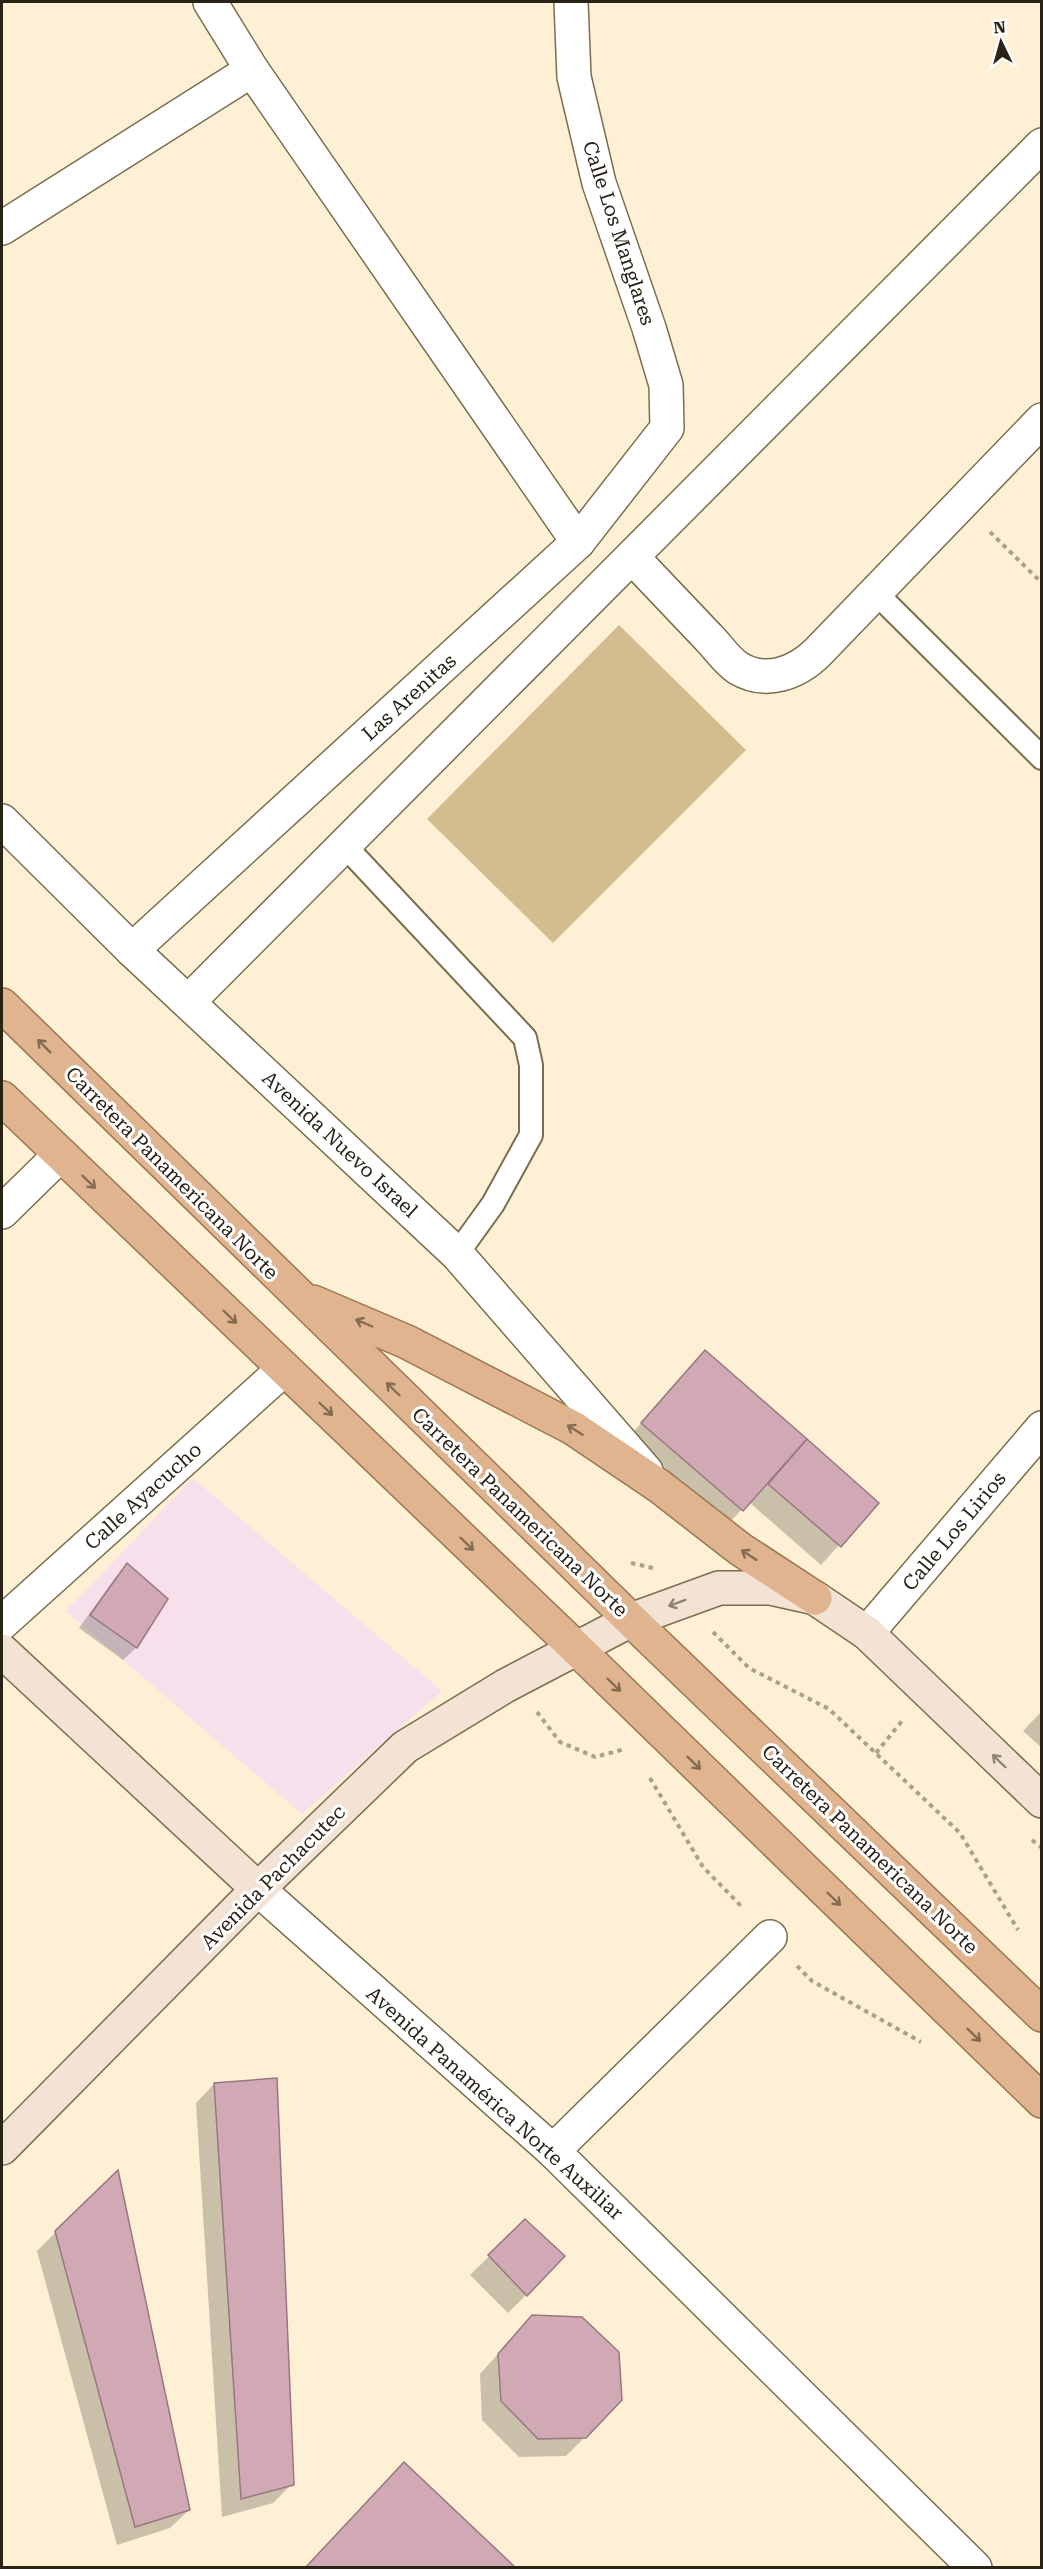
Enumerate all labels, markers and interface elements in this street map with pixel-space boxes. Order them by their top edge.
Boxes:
north arrow [971,12,1031,72]
text: N [993,18,1007,38]
street label: Calle Los Manglares [578,138,660,328]
street label: Las Arenitas [357,649,461,745]
one-way arrow [36,1039,51,1054]
street label: Carretera Panamericana Norte [61,1062,283,1284]
street label: Avenida Nuevo Israel [257,1066,423,1222]
one-way arrow [82,1175,97,1190]
one-way arrow [222,1310,237,1324]
one-way arrow [355,1317,374,1328]
one-way arrow [385,1382,400,1396]
one-way arrow [318,1402,333,1416]
street label: Carretera Panamericana Norte [407,1402,633,1622]
one-way arrow [567,1424,584,1436]
street label: Calle Ayacucho [80,1437,206,1555]
street label: Calle Los Lirios [897,1467,1011,1595]
one-way arrow [459,1537,474,1551]
one-way arrow [741,1548,758,1560]
one-way arrow [668,1599,687,1610]
one-way arrow [607,1678,622,1692]
street label: Carretera Panamericana Norte [757,1739,983,1959]
one-way arrow [992,1754,1007,1768]
one-way arrow [687,1755,702,1770]
street label: Avenida Pachacutec [196,1800,350,1954]
one-way arrow [826,1891,841,1906]
street label: Avenida Panamérica Norte Auxiliar [362,1981,628,2225]
one-way arrow [966,2028,981,2042]

